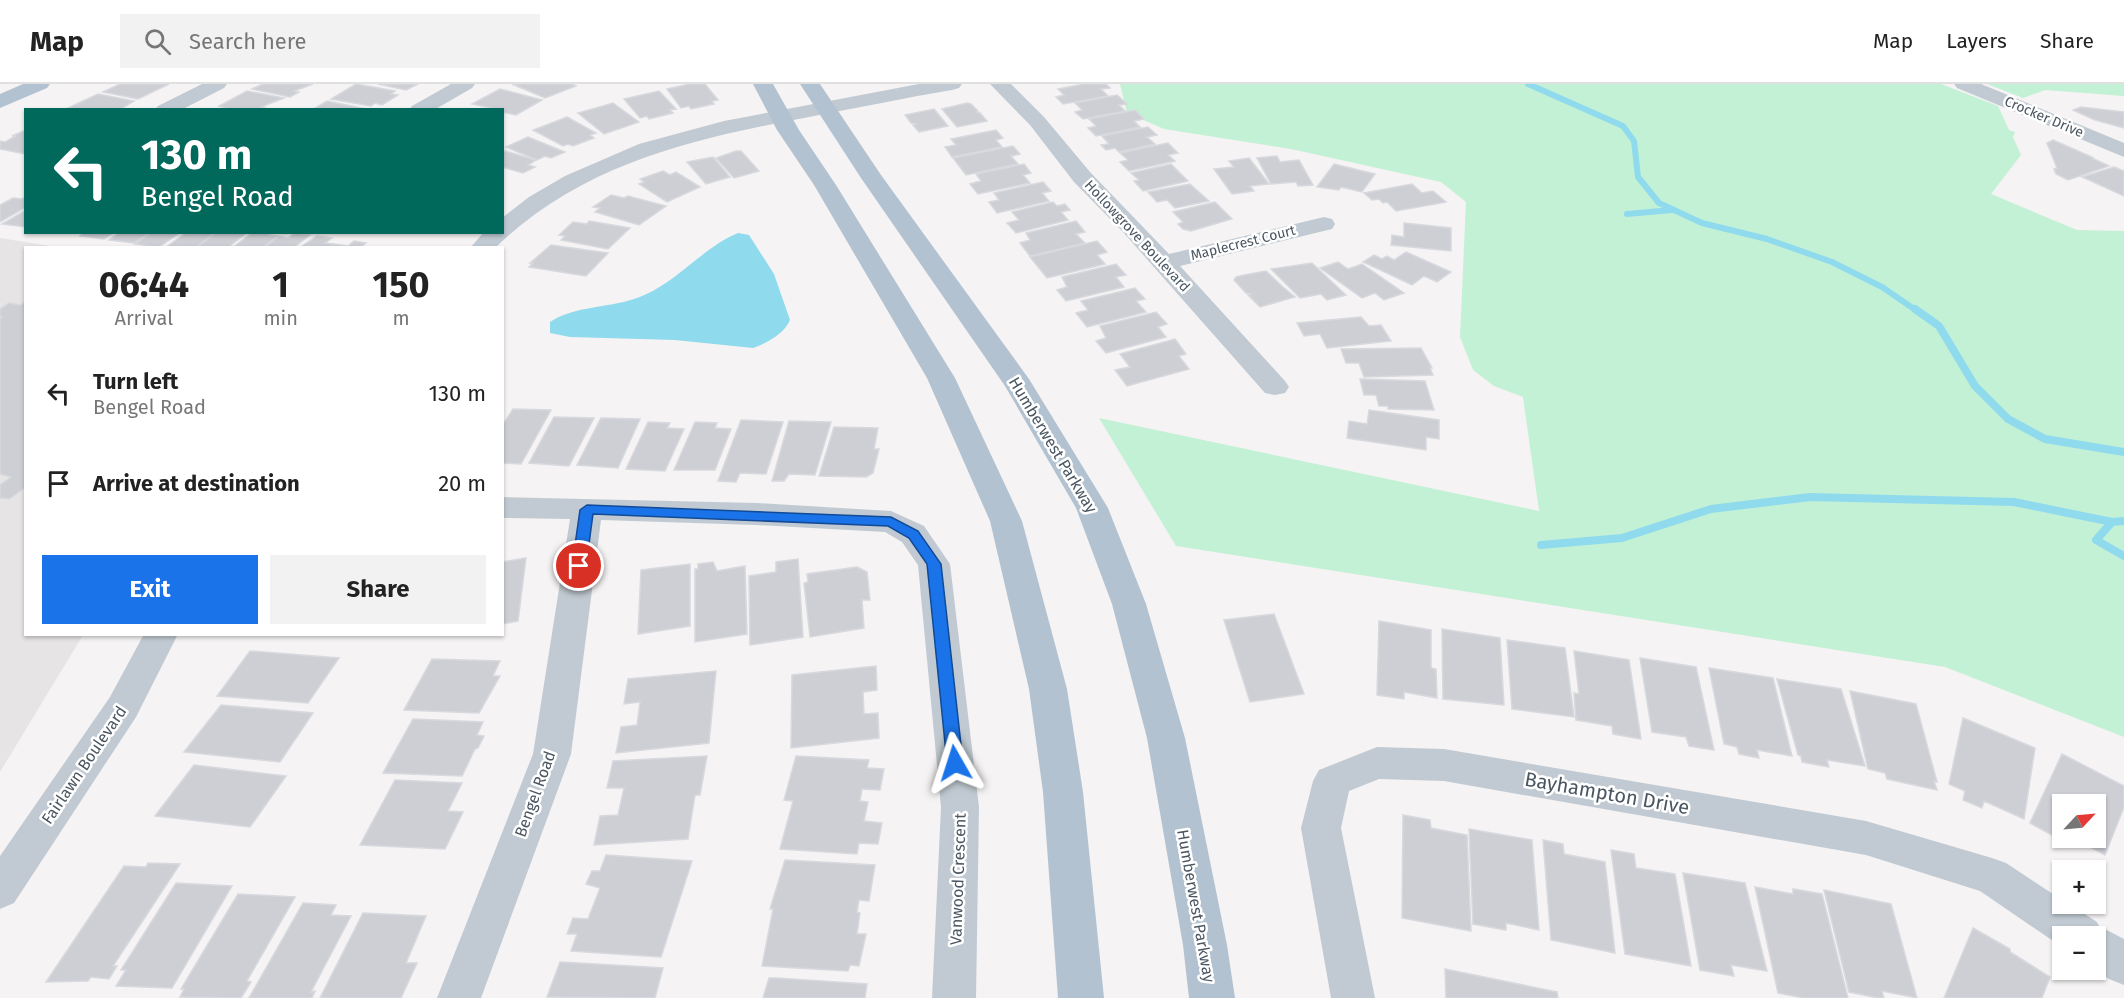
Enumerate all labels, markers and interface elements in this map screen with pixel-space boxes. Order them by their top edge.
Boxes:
search box [120,14,540,68]
text: Map [30,25,84,58]
icon: search [141,25,174,58]
text: Search here [189,28,307,55]
text: Map [1873,28,1913,54]
text: Layers [1946,28,2007,54]
text: Share [2040,28,2094,54]
street label: Crocker Drive [2002,93,2086,141]
text: 130 m [141,130,252,180]
icon: left [42,132,120,210]
street label: Hollowgrove Boulevard [1081,177,1193,295]
text: Bengel Road [141,181,294,213]
street label: Maplecrest Court [1189,222,1298,264]
text: 06:44 [98,263,189,307]
text: 1 [272,263,289,307]
text: 150 [372,263,429,307]
text: Arrival [114,306,173,330]
text: min [263,306,298,330]
text: m [392,306,410,330]
text: Turn left [93,368,178,395]
street label: Humberwest Parkway [1005,374,1101,516]
icon: left [42,377,75,410]
text: 130 m [429,380,486,407]
text: Bengel Road [93,395,206,419]
icon: arrive [42,467,75,500]
text: Arrive at destination [93,470,300,497]
text: 20 m [438,470,486,497]
pin [553,540,604,591]
icon: arrive [562,549,595,582]
button: Exit [42,555,258,624]
button: Share [270,555,486,624]
street label: Fairlawn Boulevard [38,703,130,827]
position arrow [923,731,987,795]
street label: Bengel Road [511,748,559,840]
street label: Bayhampton Drive [1523,767,1691,819]
north arrow [2052,794,2106,848]
map controls [2052,794,2106,980]
street label: Vanwood Crescent [946,812,970,945]
street label: Humberwest Parkway [1173,828,1219,984]
button: + [2052,860,2106,914]
button: − [2052,926,2106,980]

